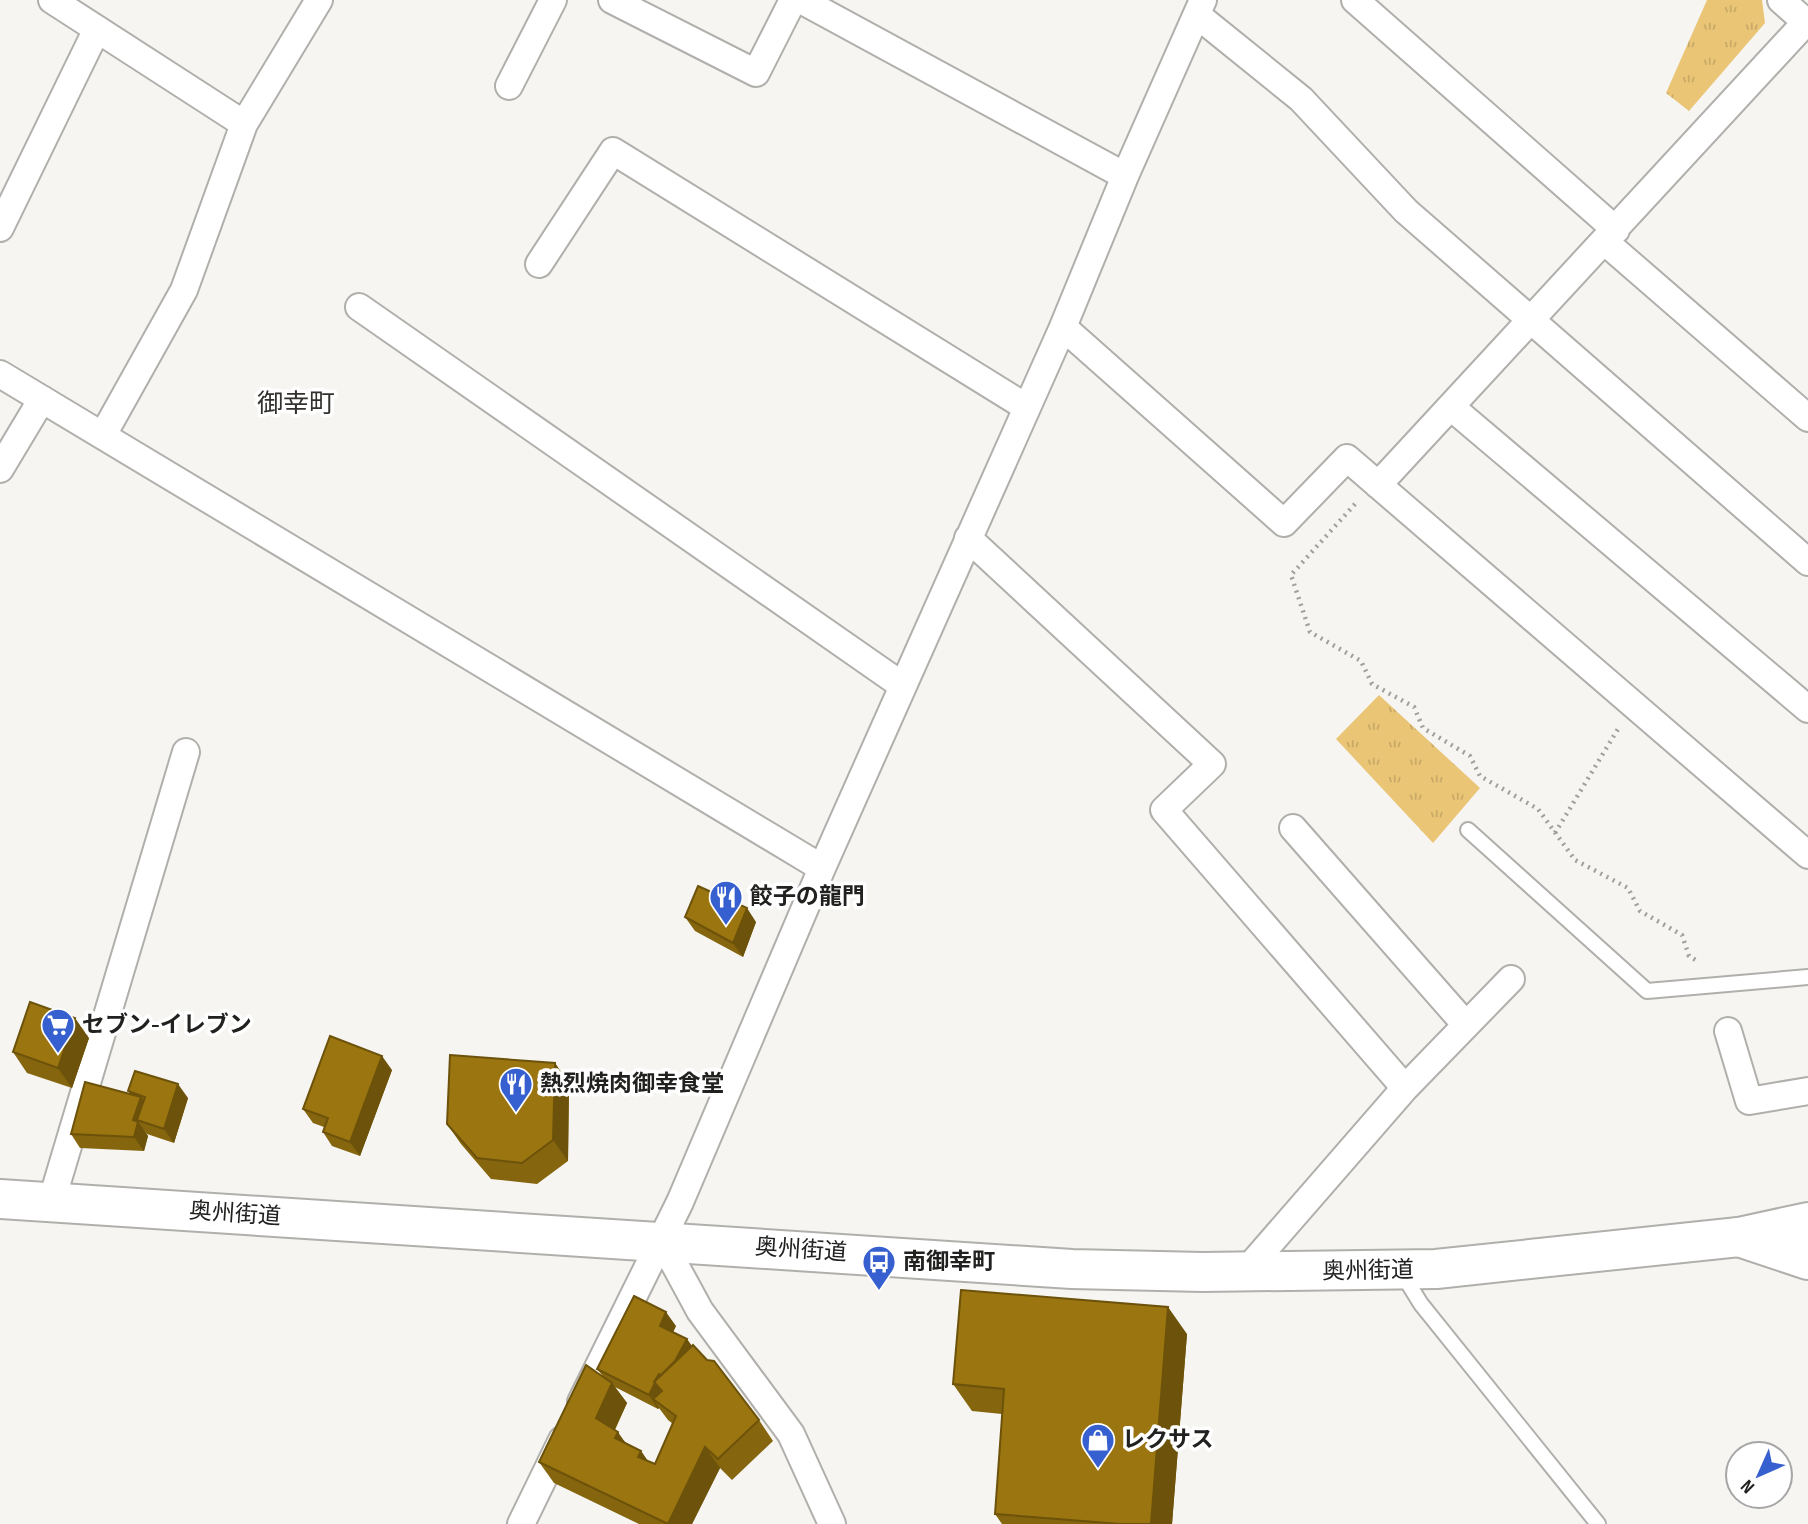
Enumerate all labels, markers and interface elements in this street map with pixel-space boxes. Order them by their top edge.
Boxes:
district label: 御幸町 [257,389,335,420]
restaurant icon: 餃子の龍門 [707,878,745,927]
place label: 餃子の龍門 [750,883,865,911]
supermarket icon: セブン-イレブン [39,1006,77,1055]
place label: セブン-イレブン [82,1011,252,1039]
restaurant icon: 熱烈焼肉御幸食堂 [497,1065,535,1114]
place label: 熱烈焼肉御幸食堂 [540,1070,724,1098]
street label: 奥州街道 [188,1197,282,1231]
street label: 奥州街道 [754,1233,848,1267]
bus stop icon: 南御幸町 [860,1243,898,1292]
place label: 南御幸町 [903,1248,995,1276]
street label: 奥州街道 [1322,1256,1414,1286]
shop icon: レクサス [1079,1421,1117,1470]
place label: レクサス [1122,1426,1214,1454]
north arrow [1724,1440,1794,1510]
text: N [1736,1474,1760,1498]

